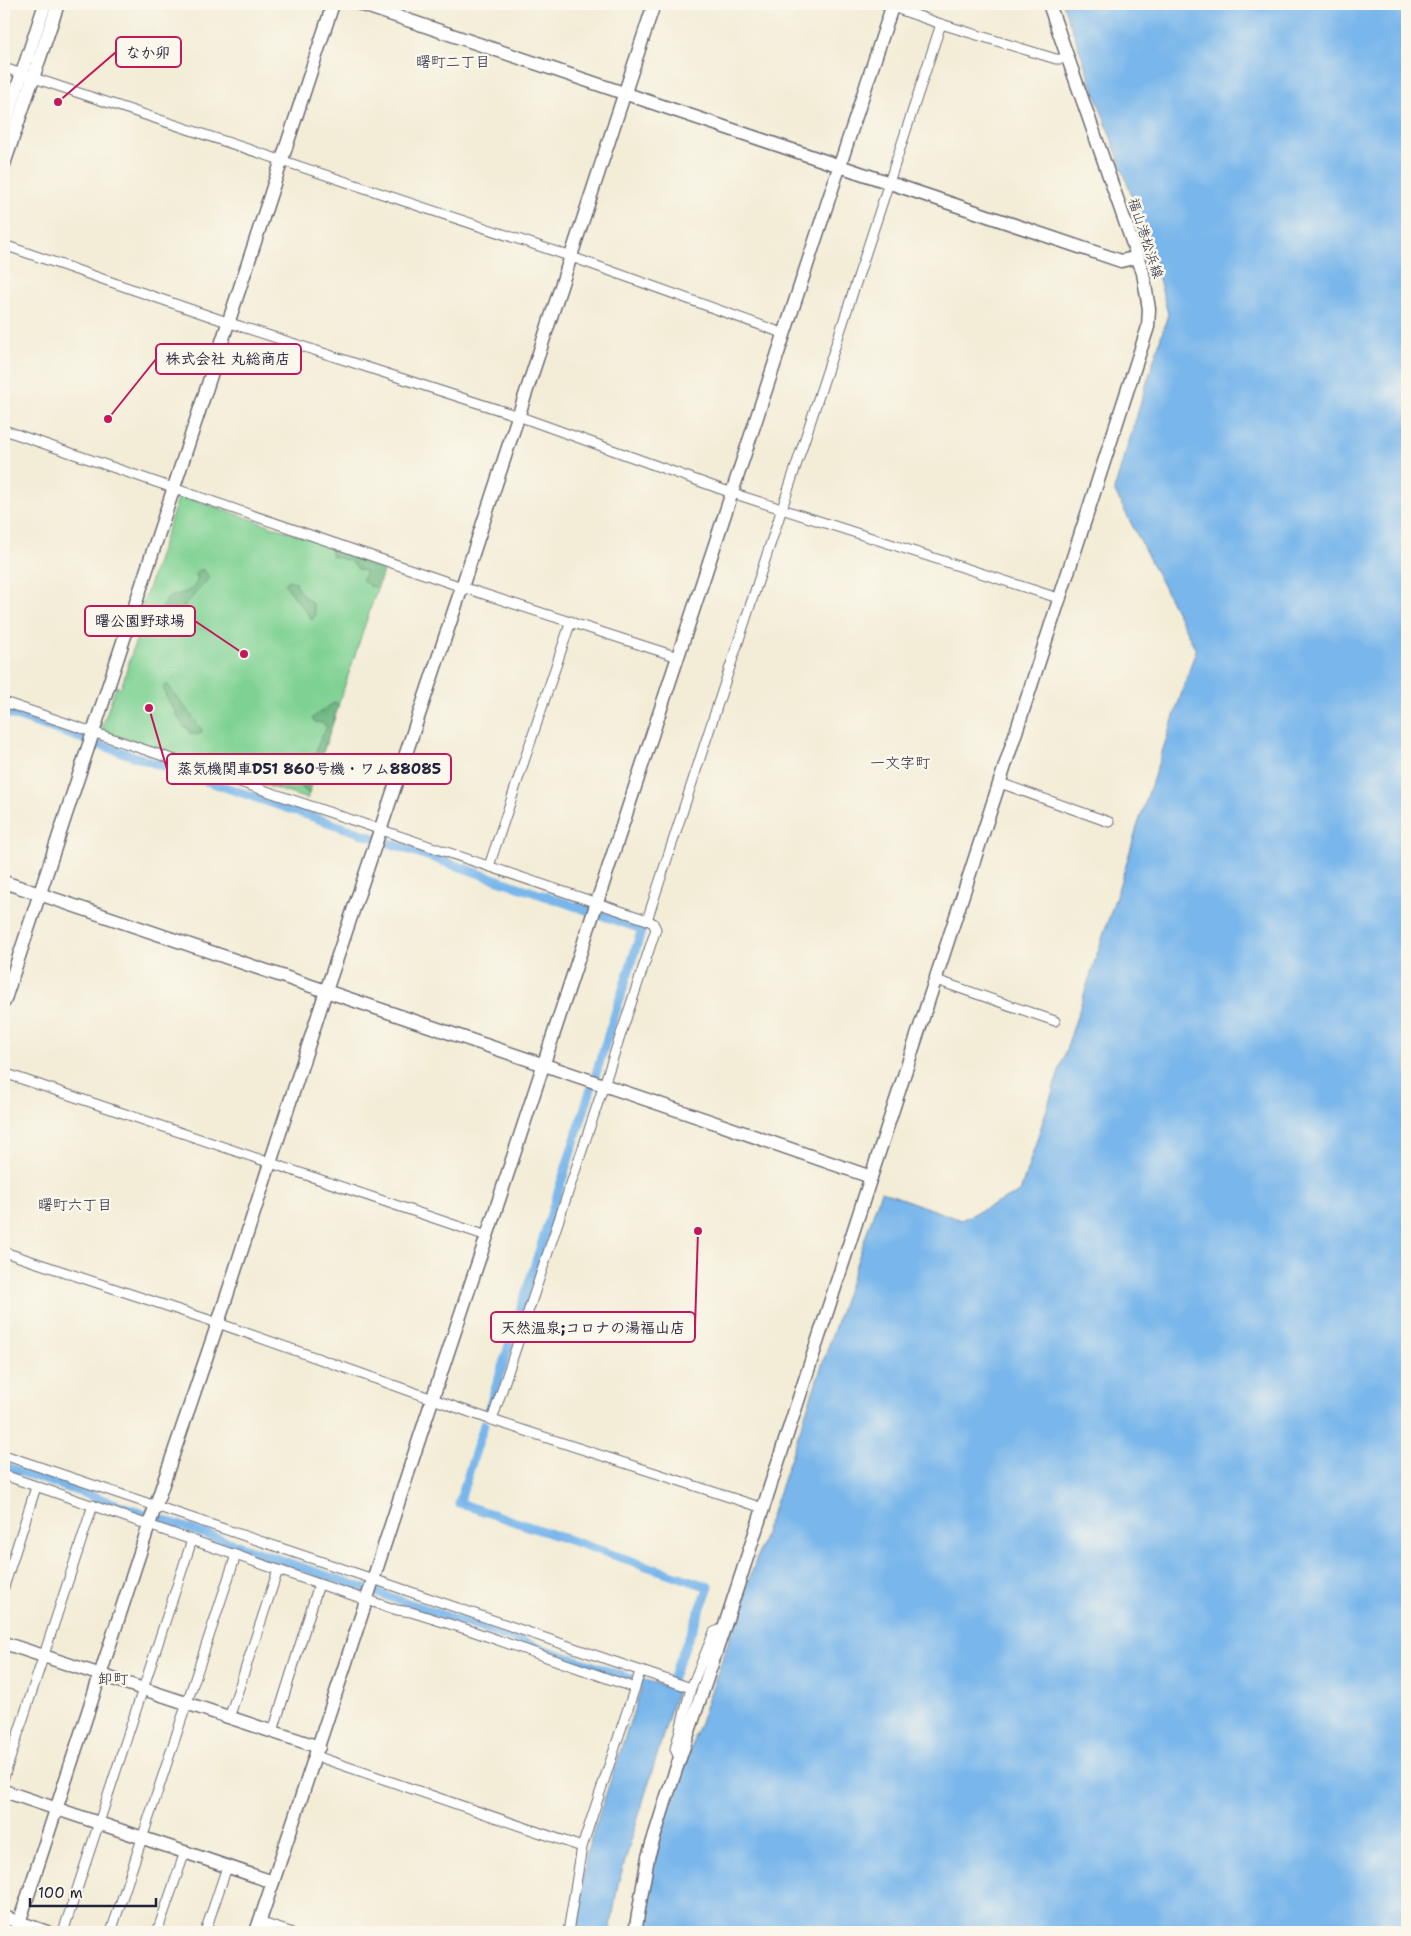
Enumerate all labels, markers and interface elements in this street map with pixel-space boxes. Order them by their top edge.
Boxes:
callout: なか卯 [116,37,181,67]
text: なか卯 [125,43,171,63]
district label: 曙町二丁目 [415,52,491,72]
street label: 福山港松浜線 [1124,195,1168,281]
callout: 株式会社 丸総商店 [156,344,301,374]
text: 株式会社 丸総商店 [165,349,291,369]
callout: 曙公園野球場 [85,606,195,636]
text: 曙公園野球場 [95,611,185,631]
district label: 一文字町 [870,753,931,773]
callout: 蒸気機関車D51 860号機・ワム88085 [167,754,451,784]
text: 蒸気機関車D51 860号機・ワム88085 [177,759,441,779]
district label: 曙町六丁目 [37,1195,113,1215]
callout: 天然温泉;コロナの湯福山店 [491,1312,695,1342]
text: 天然温泉;コロナの湯福山店 [501,1318,685,1338]
district label: 卸町 [98,1669,129,1689]
scale bar [30,1876,156,1908]
text: 100 m [38,1883,83,1903]

